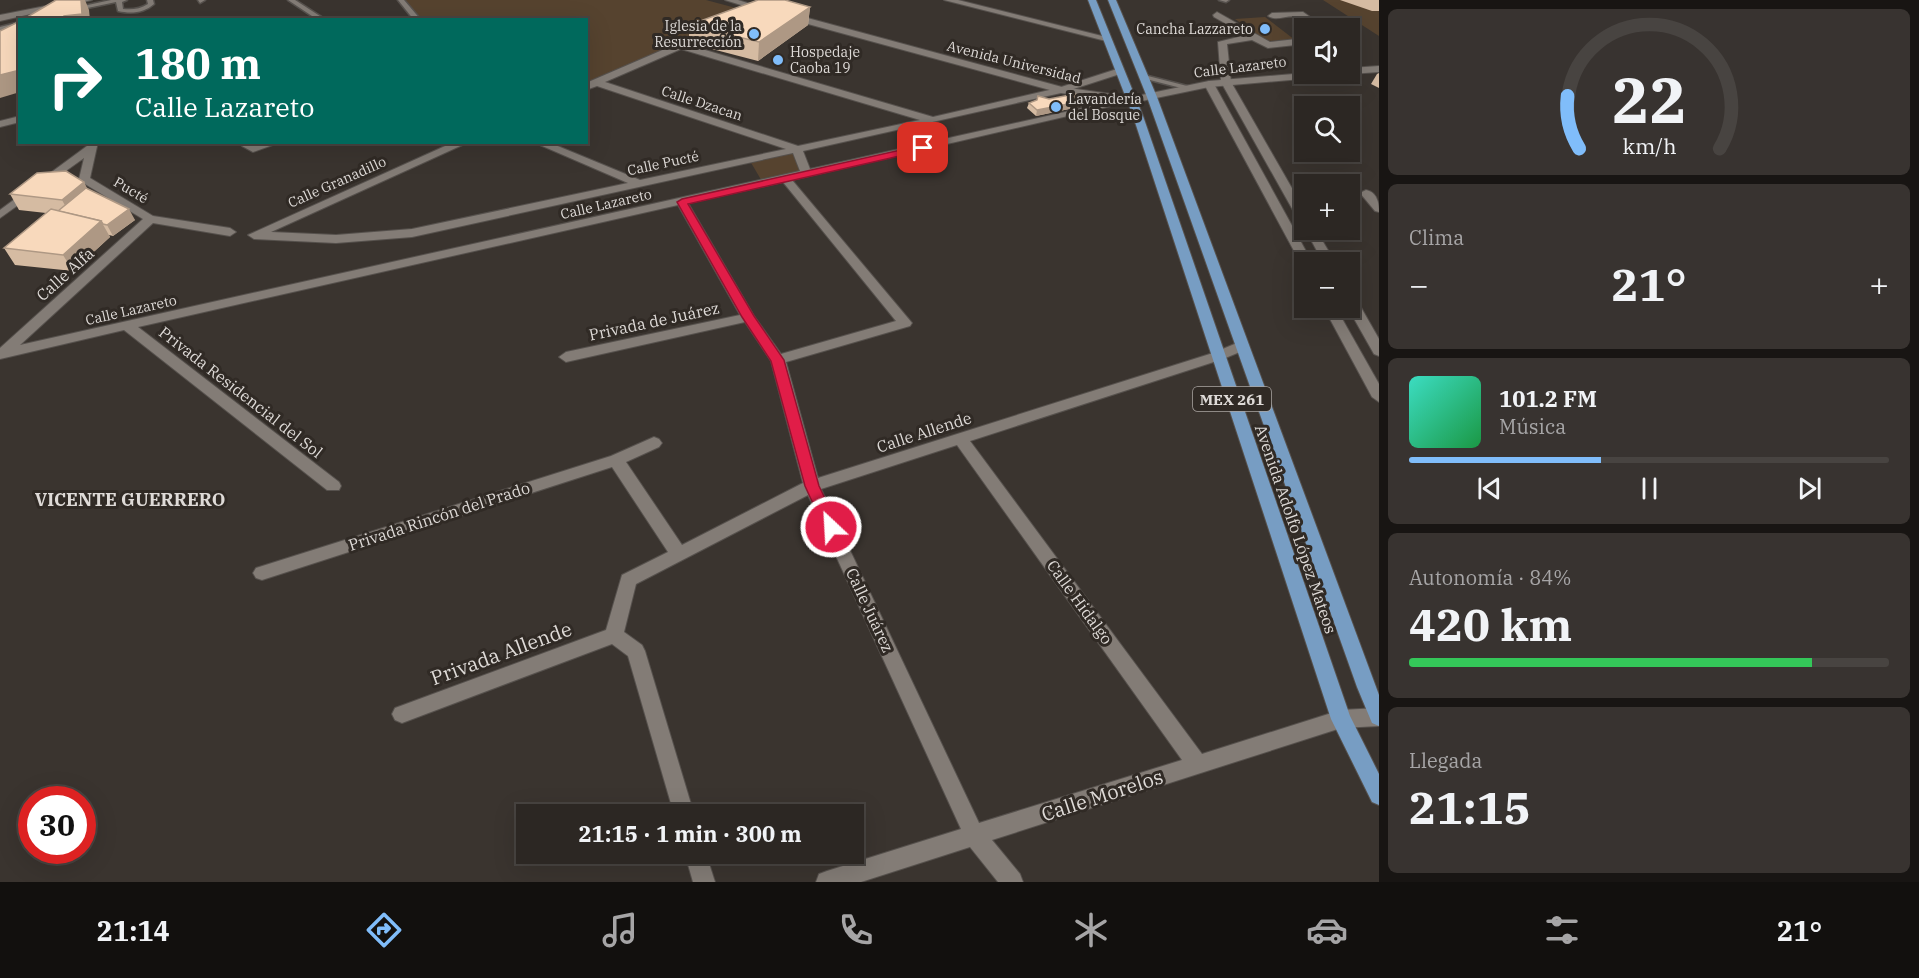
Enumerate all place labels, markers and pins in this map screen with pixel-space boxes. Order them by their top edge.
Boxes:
place label: Iglesia de la Resurrección [654,17,742,51]
place label: Cancha Lazzareto [1136,20,1253,38]
marker: Cancha Lazzareto [1258,22,1272,36]
marker: Iglesia de la Resurrección [747,27,761,41]
place label: Hospedaje Caoba 19 [790,43,860,77]
marker: Hospedaje Caoba 19 [771,53,785,67]
place label: Lavandería del Bosque [1068,90,1142,124]
marker: Lavandería del Bosque [1049,100,1063,114]
pin [897,122,948,173]

